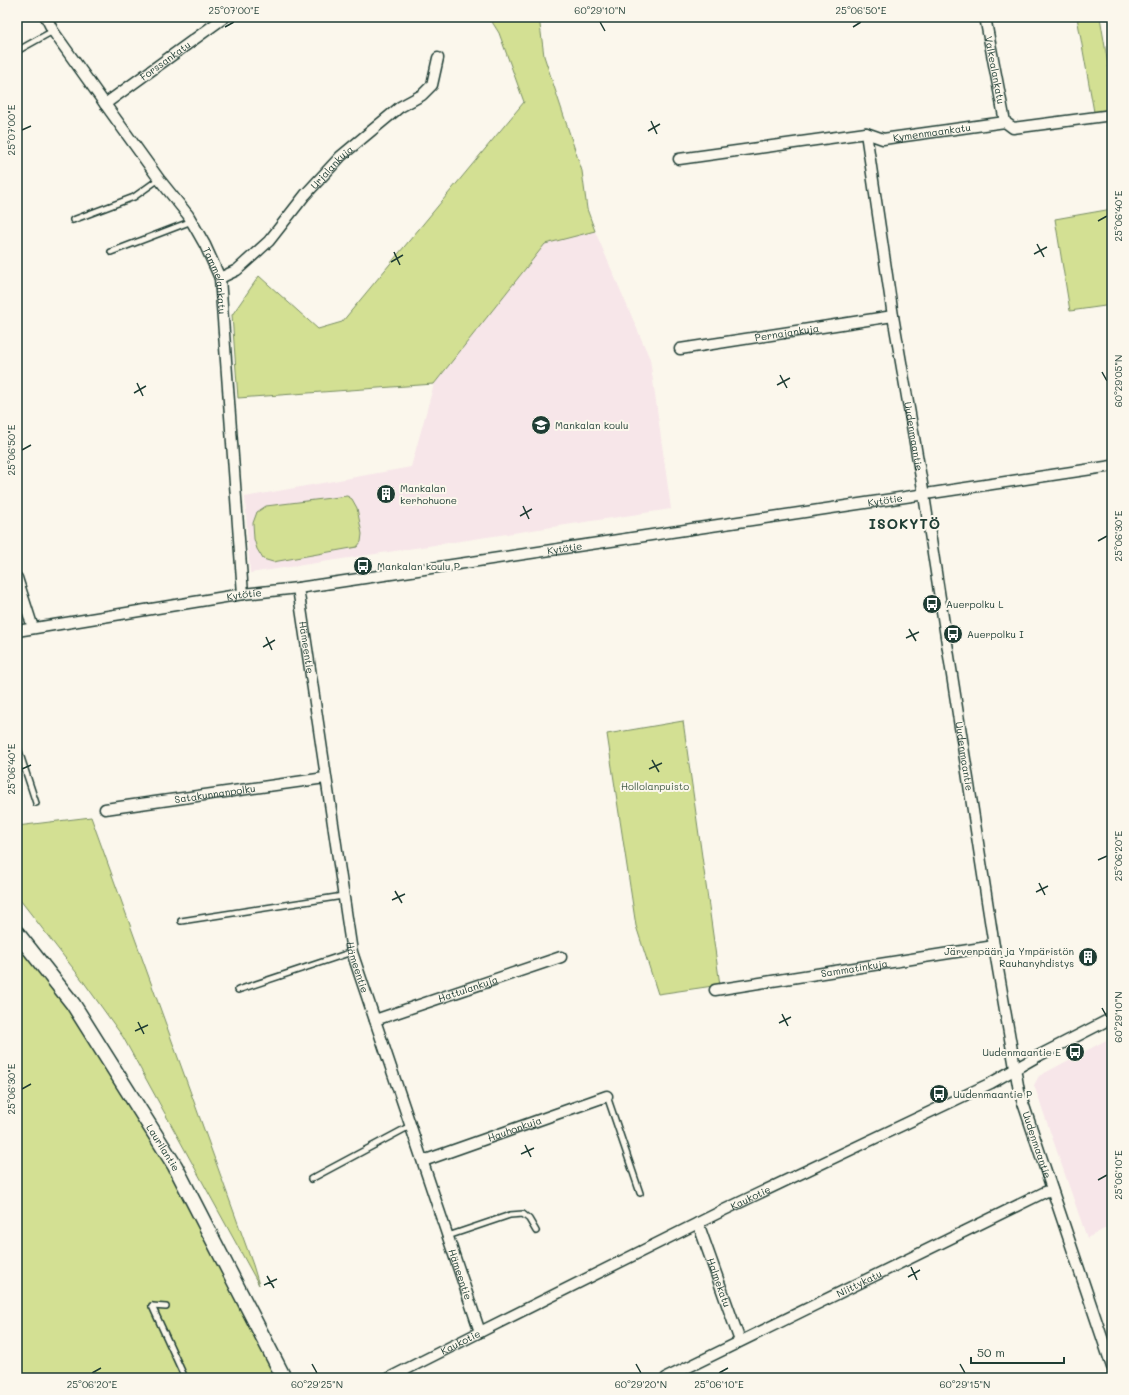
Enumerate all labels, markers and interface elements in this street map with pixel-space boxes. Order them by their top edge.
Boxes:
text: 25°07'00"E [209,3,260,17]
text: 60°29'10"N [574,3,626,17]
text: 25°06'50"E [836,3,887,17]
street label: Valkealankatu [982,35,1008,105]
street label: Forssankatu [137,37,193,84]
text: 25°07'00"E [4,104,18,155]
street label: Kymenmaankatu [892,120,972,145]
street label: Urjalankuja [307,142,356,192]
text: 25°06'40"E [1111,190,1125,241]
street label: Tammelankatu [200,245,230,315]
street label: Pernajankuja [754,321,820,344]
text: 60°29'05"N [1111,355,1125,407]
street label: Uudenmaantie [901,401,927,472]
school or university icon: Mankalan koulu [530,414,552,436]
place label: Mankalan koulu [555,418,628,432]
text: 25°06'50"E [4,424,18,475]
place label: Mankalan kerhohuone [400,481,457,507]
building icon: Mankalan kerhohuone [375,483,397,505]
street label: Kytötie [867,490,904,510]
text: 25°06'30"E [1111,510,1125,561]
district label: ISOKYTÖ [869,514,941,533]
street label: Kytötie [546,538,583,558]
bus stop icon: Mankalan koulu P [352,555,374,577]
place label: Mankalan koulu P [377,559,460,573]
street label: Kytötie [225,585,262,604]
bus stop icon: Auerpolku L [921,593,943,615]
place label: Auerpolku L [946,597,1004,611]
street label: Hämeentie [296,620,318,675]
bus stop icon: Auerpolku I [942,623,964,645]
place label: Auerpolku I [967,627,1024,641]
street label: Uudenmaantie [952,721,977,792]
text: 25°06'40"E [4,743,18,794]
park label: Hollolanpuisto [621,779,689,793]
street label: Satakunnanpolku [174,781,256,806]
text: 25°06'20"E [1111,830,1125,881]
street label: Hämeentie [344,941,372,995]
place label: Järvenpään ja Ympäristön Rauhanyhdistys [944,944,1074,970]
building icon: Järvenpään ja Ympäristön Rauhanyhdistys [1077,946,1099,968]
street label: Sammatinkuja [820,956,889,980]
street label: Hattulankuja [436,972,500,1005]
text: 60°29'10"N [1111,991,1125,1043]
bus stop icon: Uudenmaantie E [1064,1041,1086,1063]
place label: Uudenmaantie E [982,1045,1061,1059]
text: 25°06'30"E [4,1063,18,1114]
bus stop icon: Uudenmaantie P [928,1083,950,1105]
place label: Uudenmaantie P [953,1087,1032,1101]
street label: Uudenmaantie [1019,1109,1055,1180]
street label: Hauhonkuja [486,1113,543,1145]
street label: Laurilantie [143,1121,183,1173]
text: 25°06'10"E [1111,1150,1125,1200]
street label: Kaukotie [728,1182,773,1213]
street label: Hämeentie [445,1247,476,1302]
street label: Halmekatu [704,1256,734,1309]
street label: Niittykatu [834,1266,884,1300]
street label: Kaukotie [438,1326,483,1358]
scale bar [971,1339,1064,1365]
text: 50 m [977,1344,1005,1360]
text: 25°06'20"E [67,1377,118,1391]
text: 60°29'25"N [291,1377,343,1391]
text: 60°29'20"N [615,1377,667,1391]
text: 25°06'10"E [694,1377,744,1391]
text: 60°29'15"N [940,1377,990,1391]

